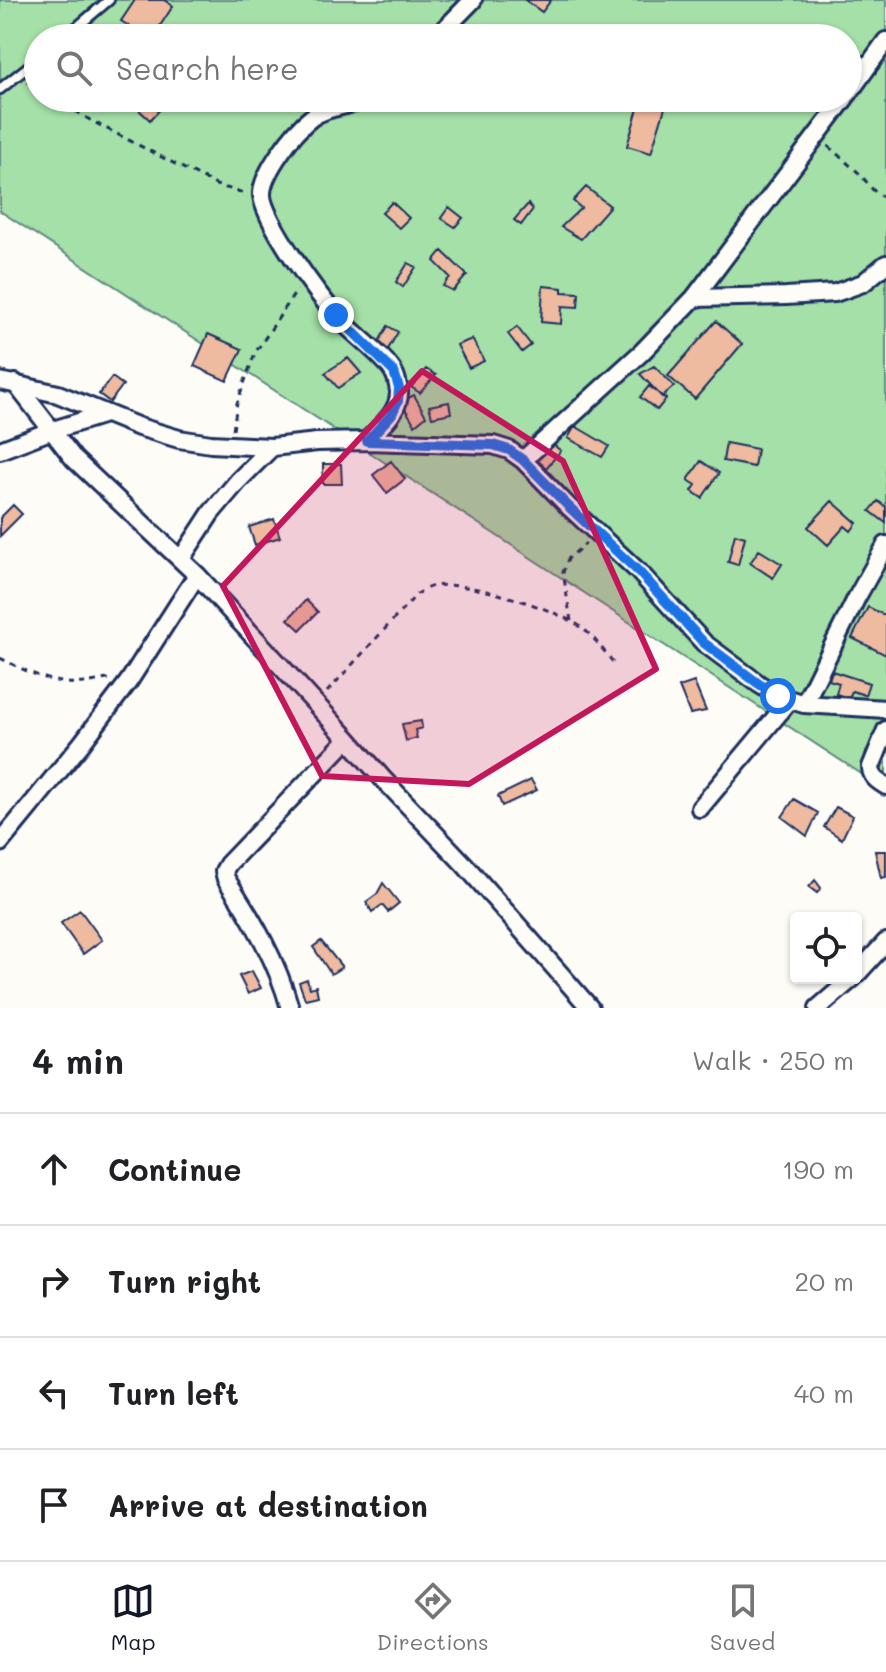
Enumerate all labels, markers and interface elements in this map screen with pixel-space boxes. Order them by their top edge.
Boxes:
search box [24,24,862,112]
icon: search [52,46,96,90]
text: Search here [116,48,299,88]
route end [318,297,354,333]
route start [760,678,796,714]
map controls [790,912,862,984]
button: locate [790,912,862,984]
text: 4 min [32,1038,124,1083]
text: Walk · 250 m [692,1043,854,1077]
icon: ahead [32,1147,76,1191]
text: Continue [108,1149,241,1189]
text: 190 m [782,1152,854,1186]
icon: right [32,1259,76,1303]
text: Turn right [108,1261,261,1301]
text: 20 m [794,1264,854,1298]
icon: left [32,1371,76,1415]
text: Turn left [108,1373,239,1413]
text: 40 m [794,1376,854,1410]
icon: arrive [32,1483,76,1527]
text: Arrive at destination [108,1485,428,1525]
tab: Map [111,1579,156,1656]
tab: Directions [377,1579,489,1656]
tab: Saved [710,1579,775,1656]

